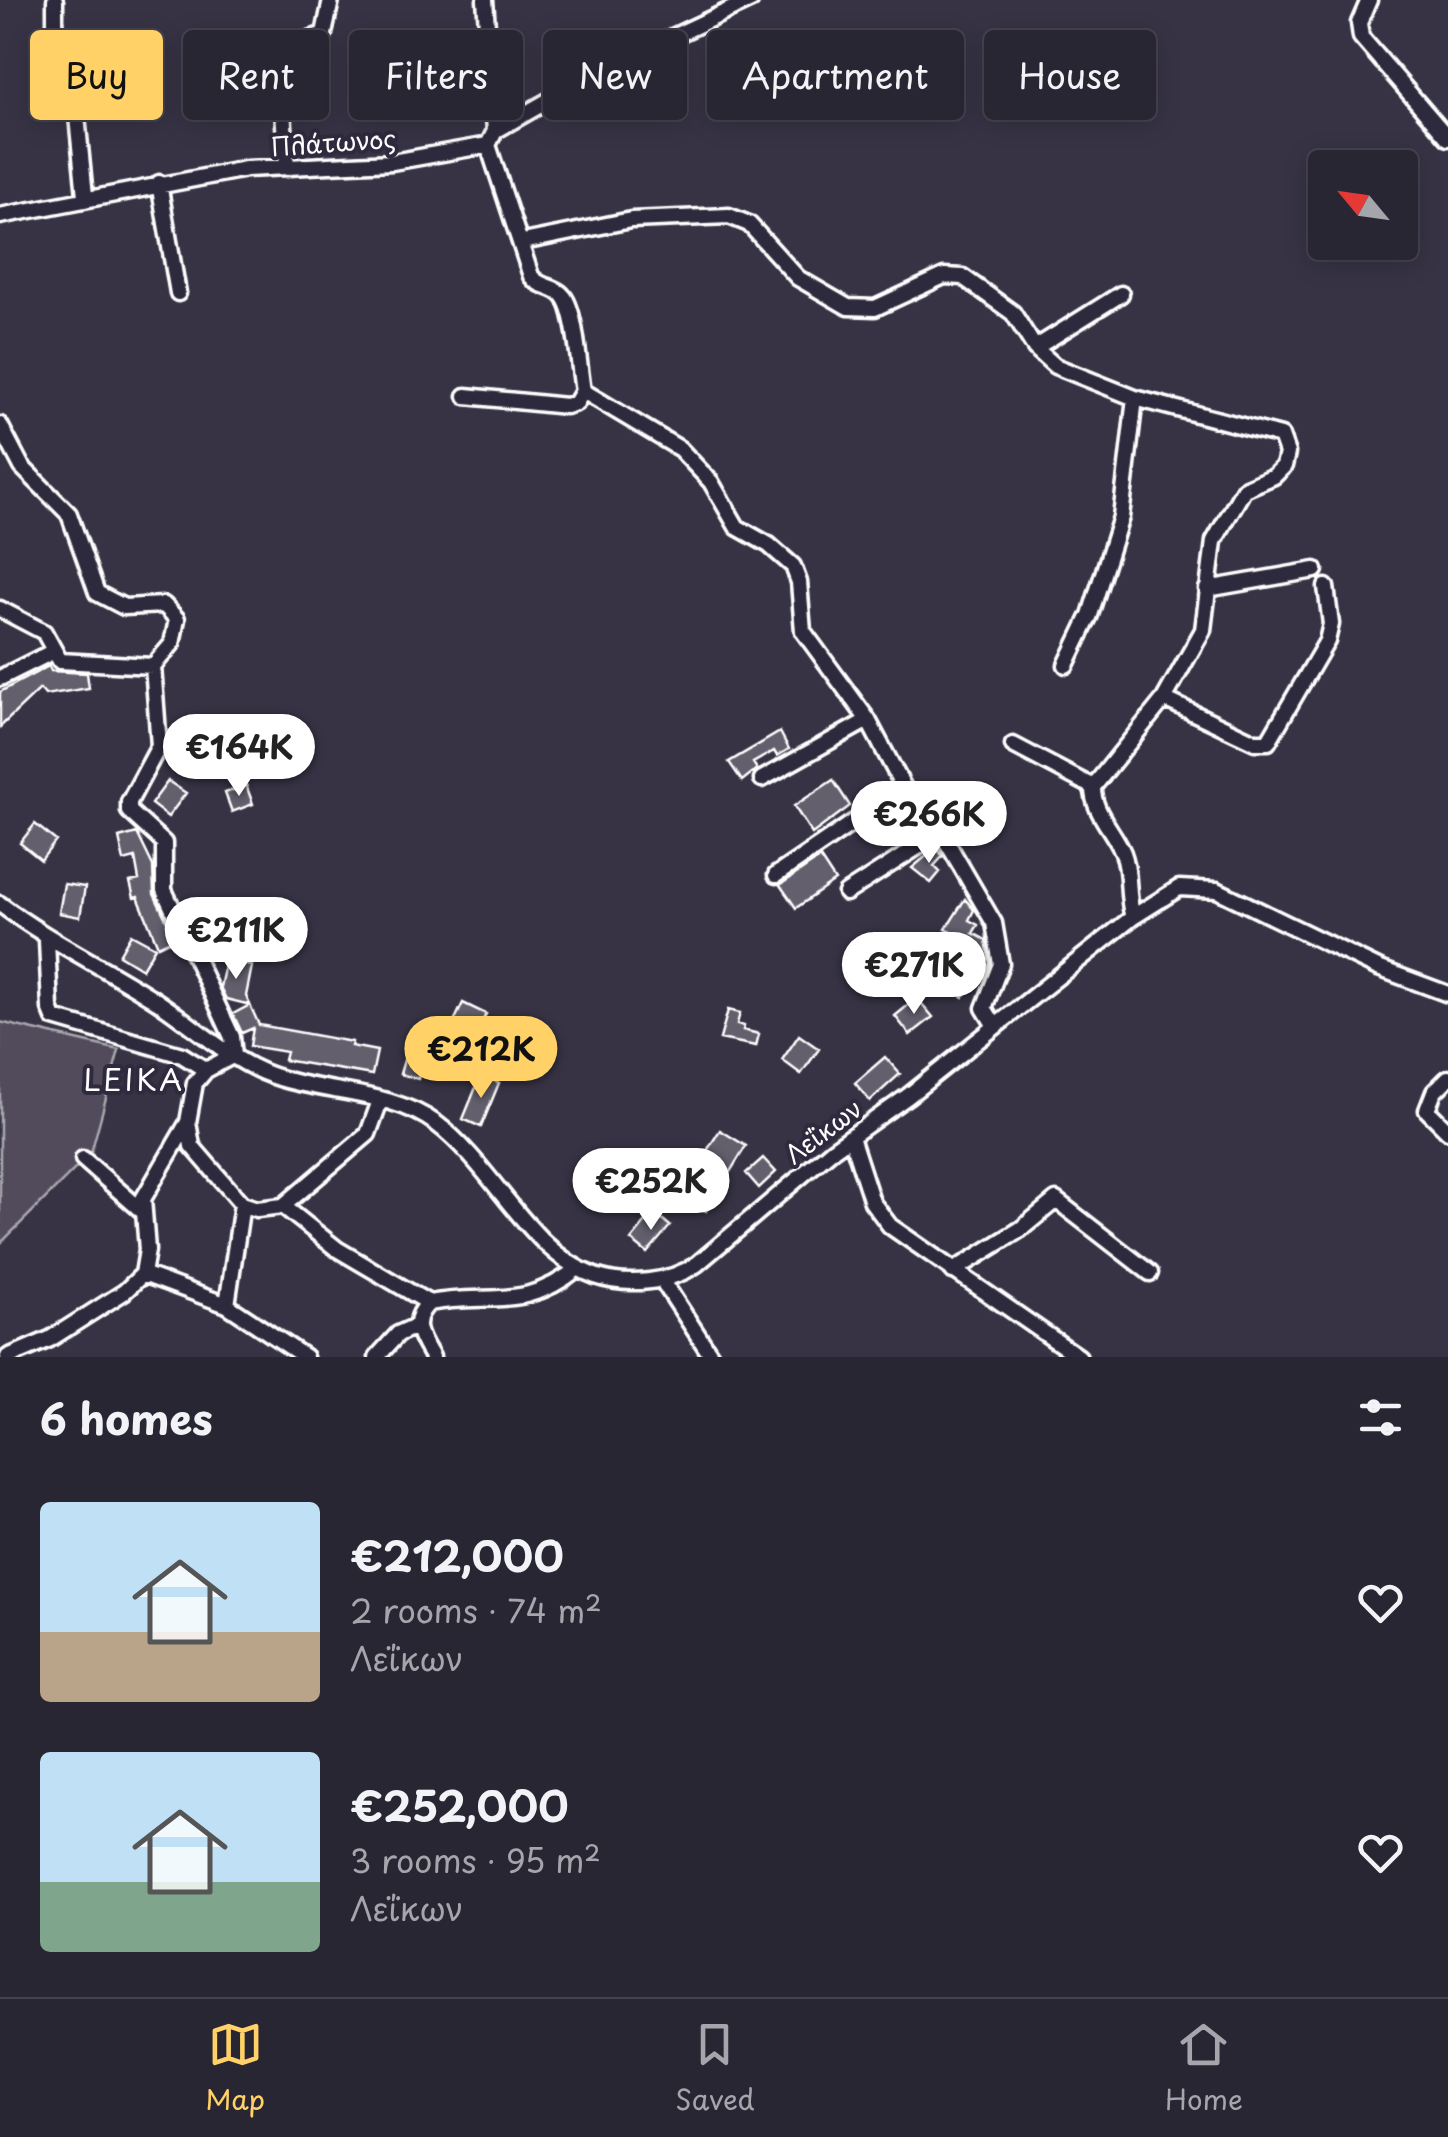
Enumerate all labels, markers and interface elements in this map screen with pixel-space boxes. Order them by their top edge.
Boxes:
chip: Buy [30,30,163,120]
chip: Rent [183,30,329,120]
chip: Filters [349,30,523,120]
chip: New [543,30,687,120]
chip: Apartment [707,30,964,120]
chip: House [984,30,1156,120]
street label: Πλάτωνος [269,119,397,165]
north arrow [1308,150,1418,260]
map controls [1308,150,1418,260]
pin: €164K [169,714,309,799]
text: €164K [185,722,293,770]
pin: €266K [859,781,999,866]
text: €266K [873,789,985,837]
pin: €211K [166,897,306,982]
text: €211K [187,905,285,953]
pin: €271K [844,932,984,1017]
text: €271K [864,940,964,988]
pin: €212K [411,1016,551,1101]
text: €212K [426,1024,536,1072]
district label: LEIKA [83,1056,185,1101]
street label: Λεΐκων [776,1089,870,1173]
pin: €252K [581,1148,721,1233]
text: €252K [595,1156,708,1204]
text: 6 homes [40,1386,213,1449]
icon: filters [1353,1390,1408,1445]
text: €212,000 [350,1523,564,1586]
icon: home [120,1542,240,1662]
icon: heart [1353,1575,1408,1630]
text: 2 rooms · 74 m² [350,1586,602,1634]
text: Λεΐκων [350,1634,463,1682]
text: €252,000 [350,1773,569,1836]
icon: home [120,1792,240,1912]
icon: heart [1353,1825,1408,1880]
text: 3 rooms · 95 m² [350,1836,601,1884]
text: Λεΐκων [350,1884,463,1932]
tab: Map [205,2017,265,2120]
tab: Saved [675,2017,755,2120]
tab: Home [1165,2017,1243,2120]

